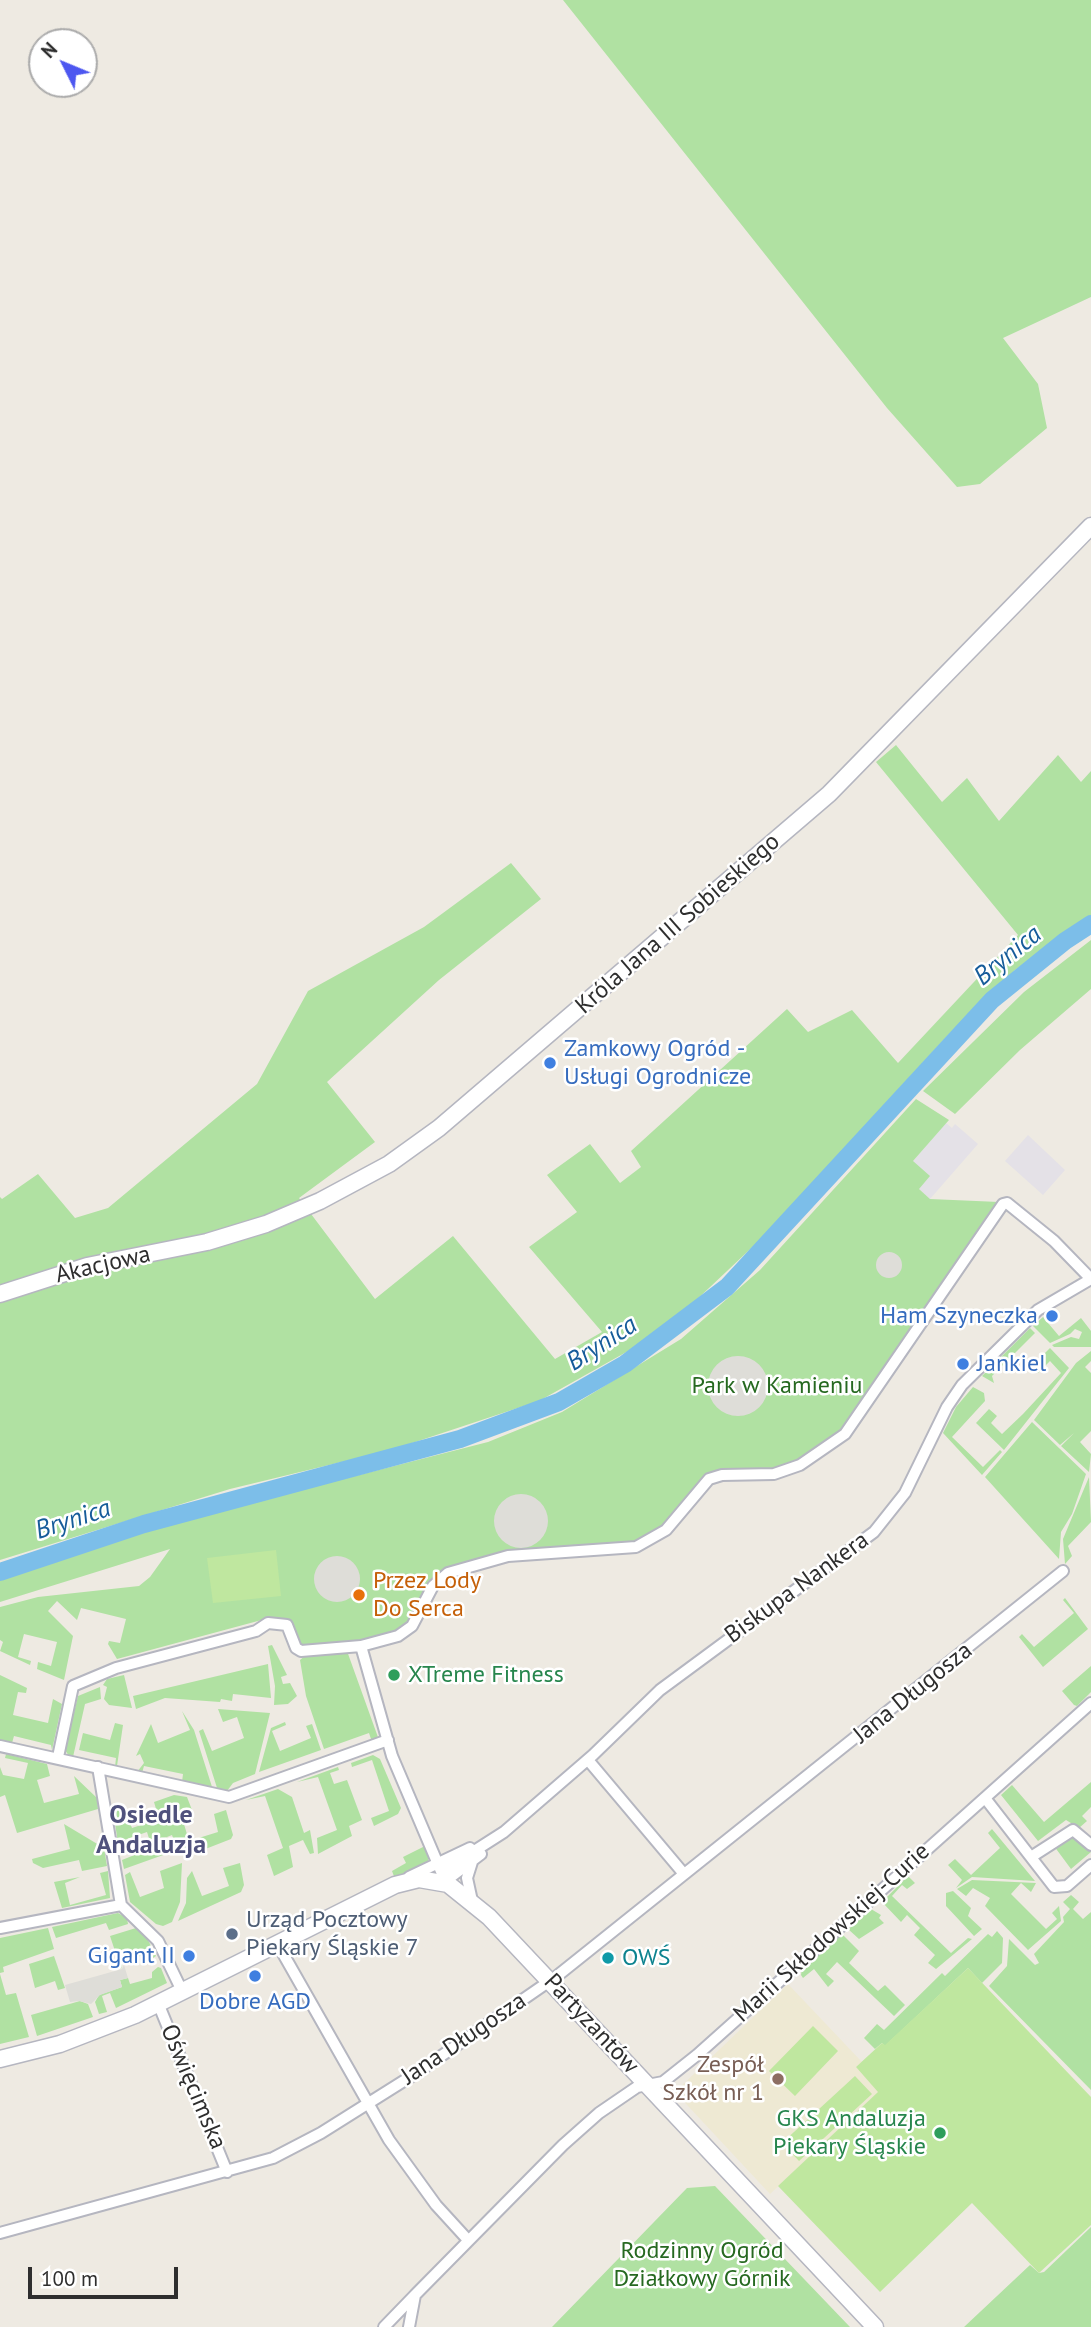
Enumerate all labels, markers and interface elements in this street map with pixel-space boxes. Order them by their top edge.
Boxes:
north arrow [28,28,98,98]
text: N [36,37,62,63]
street label: Króla Jana III Sobieskiego [570,828,786,1020]
water label: Brynica [968,919,1048,993]
place label: Zamkowy Ogród - Usługi Ogrodnicze [564,1035,751,1091]
marker: Zamkowy Ogród - Usługi Ogrodnicze [542,1055,558,1071]
street label: Akacjowa [53,1240,153,1290]
place label: Ham Szyneczka [880,1302,1038,1330]
marker: Ham Szyneczka [1044,1308,1060,1324]
water label: Brynica [561,1310,643,1378]
place label: Jankiel [977,1350,1046,1378]
marker: Jankiel [955,1356,971,1372]
park label: Park w Kamieniu [691,1372,863,1400]
water label: Brynica [31,1493,115,1547]
street label: Biskupa Nankera [719,1526,875,1650]
place label: Przez Lody Do Serca [373,1567,481,1623]
marker: Przez Lody Do Serca [351,1587,367,1603]
street label: Jana Długosza [848,1636,978,1750]
place label: XTreme Fitness [408,1661,564,1689]
marker: XTreme Fitness [386,1667,402,1683]
district label: Osiedle Andaluzja [96,1800,206,1862]
street label: Marii Skłodowskiej-Curie [728,1837,936,2029]
place label: Urząd Pocztowy Piekary Śląskie 7 [246,1906,419,1962]
marker: Urząd Pocztowy Piekary Śląskie 7 [224,1926,240,1942]
place label: Gigant II [87,1942,175,1970]
place label: OWŚ [622,1944,671,1972]
marker: Gigant II [181,1948,197,1964]
marker: OWŚ [600,1950,616,1966]
marker: Dobre AGD [247,1968,263,1984]
street label: Partyzantów [537,1968,645,2080]
street label: Jana Długosza [396,1987,532,2091]
place label: Dobre AGD [199,1988,311,2016]
street label: Oświęcimska [154,2020,232,2154]
place label: Zespół Szkół nr 1 [662,2051,764,2107]
marker: Zespół Szkół nr 1 [770,2071,786,2087]
place label: GKS Andaluzja Piekary Śląskie [773,2105,926,2161]
marker: GKS Andaluzja Piekary Śląskie [932,2125,948,2141]
park label: Rodzinny Ogród Działkowy Górnik [613,2237,791,2293]
scale bar [32,2254,182,2298]
text: 100 m [41,2265,98,2292]

